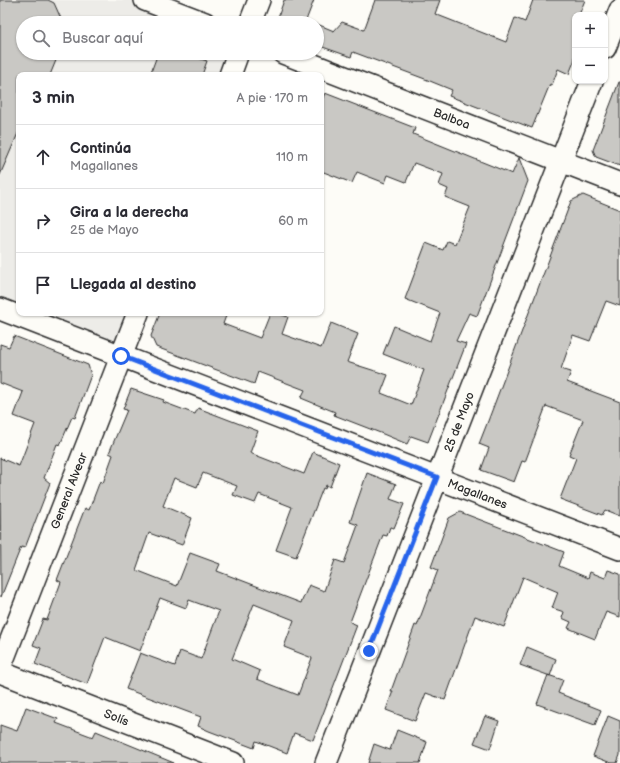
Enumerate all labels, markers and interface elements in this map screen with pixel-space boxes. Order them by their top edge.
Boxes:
map controls [572,12,608,84]
button: + [572,12,608,48]
search box [16,16,324,60]
icon: search [30,27,52,49]
text: Buscar aquí [62,29,143,48]
button: − [572,48,608,84]
text: 3 min [32,88,75,108]
text: A pie · 170 m [236,90,308,106]
street label: Balboa [431,105,472,133]
text: Continúa [70,139,131,158]
icon: ahead [32,146,54,168]
text: 110 m [276,149,308,165]
text: Magallanes [70,158,138,174]
text: Gira a la derecha [70,203,189,222]
icon: right [32,210,54,232]
text: 60 m [278,213,308,229]
text: 25 de Mayo [70,222,139,238]
icon: arrive [32,274,54,296]
text: Llegada al destino [70,275,196,294]
route start [112,347,130,365]
street label: 25 de Mayo [441,390,478,455]
street label: General Alvear [48,450,91,531]
street label: Magallanes [445,476,509,513]
route end [360,642,378,660]
street label: Solís [102,706,131,730]

